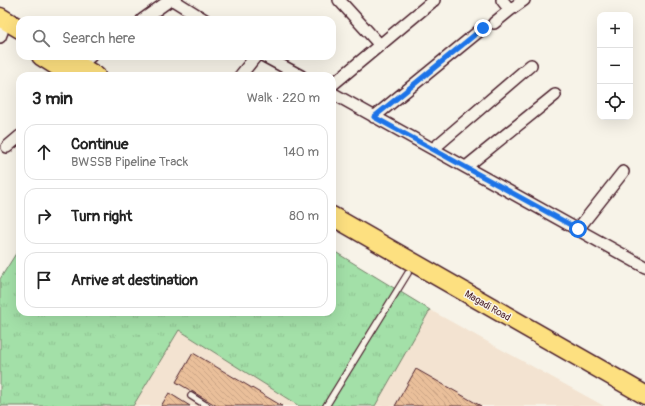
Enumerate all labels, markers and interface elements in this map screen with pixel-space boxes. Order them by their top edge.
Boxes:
map controls [597,12,633,120]
button: + [597,12,633,48]
search box [16,16,336,60]
route end [474,19,492,37]
icon: search [30,27,52,49]
text: Search here [62,29,135,48]
button: − [597,48,633,84]
button: locate [597,84,633,120]
text: 3 min [32,88,73,109]
text: Walk · 220 m [247,90,320,106]
text: Continue [71,135,129,154]
icon: ahead [33,141,55,163]
text: 140 m [283,144,319,160]
text: BWSSB Pipeline Track [71,154,188,170]
icon: right [33,205,55,227]
text: Turn right [71,207,132,226]
text: 80 m [289,208,319,224]
route start [569,220,587,238]
icon: arrive [33,269,55,291]
text: Arrive at destination [71,271,198,290]
street label: Magadi Road [462,288,513,324]

